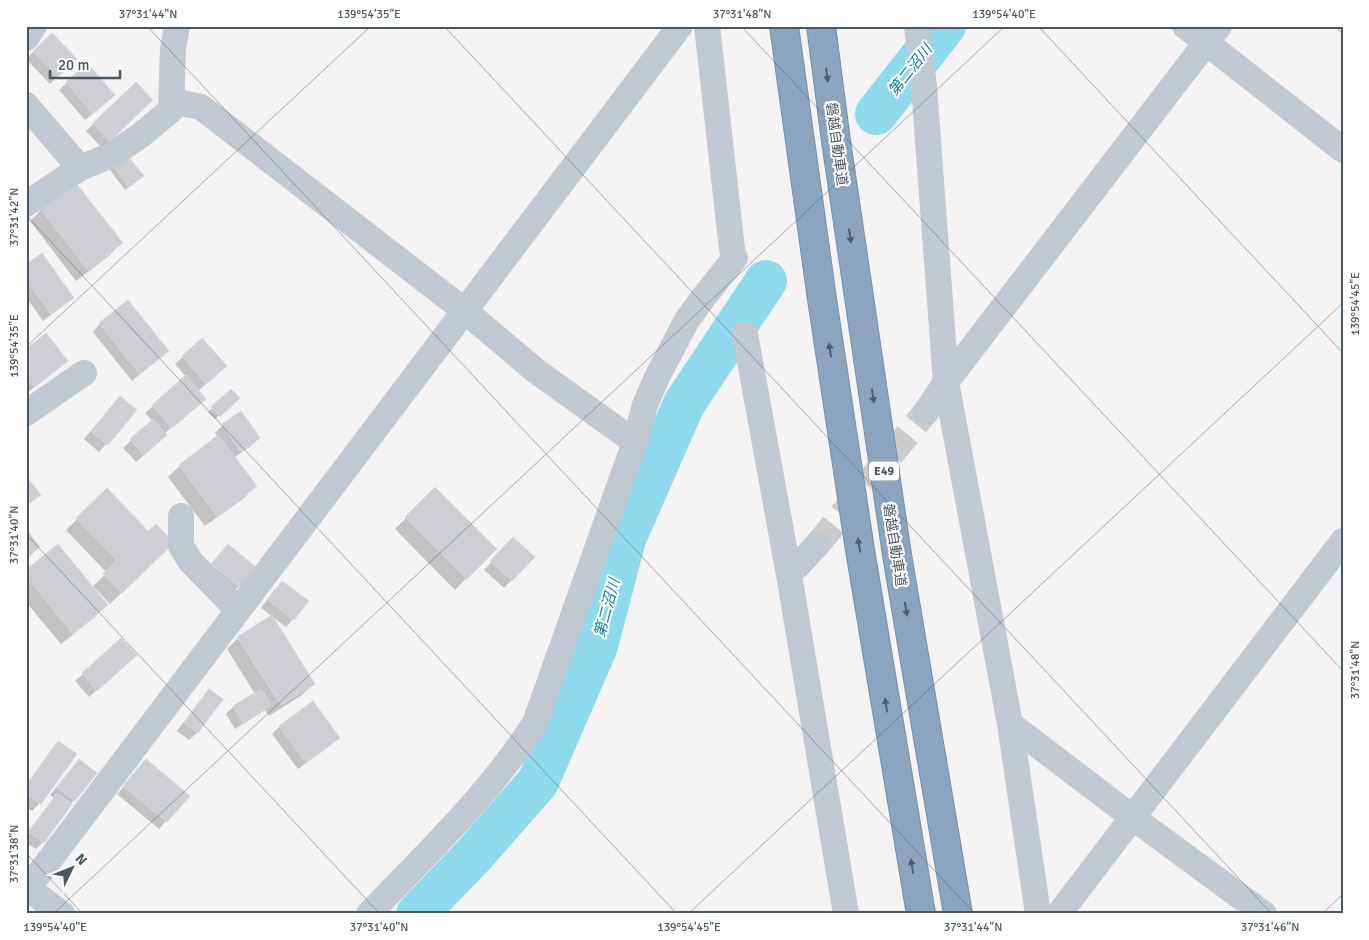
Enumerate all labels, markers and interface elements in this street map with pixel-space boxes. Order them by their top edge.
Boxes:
text: 37°31'44"N [119,7,177,22]
text: 139°54'35"E [337,7,401,22]
text: 37°31'48"N [713,7,771,22]
text: 139°54'40"E [972,7,1036,22]
water label: 第二沼川 [884,39,937,99]
scale bar [50,48,120,80]
text: 20 m [58,56,89,74]
one-way arrow [824,67,832,83]
street label: 磐越自動車道 [822,101,851,187]
text: 37°31'42"N [7,188,22,246]
one-way arrow [846,228,854,244]
text: 139°54'45"E [1348,272,1363,336]
text: 139°54'35"E [7,314,22,378]
one-way arrow [826,341,834,357]
one-way arrow [870,389,878,405]
road number: E49 [869,462,899,481]
street label: 磐越自動車道 [880,502,909,588]
text: 37°31'40"N [7,506,22,564]
one-way arrow [855,537,863,553]
water label: 第二沼川 [591,575,624,639]
one-way arrow [902,601,910,617]
text: 37°31'48"N [1348,641,1363,699]
one-way arrow [881,697,889,713]
text: 37°31'38"N [7,825,22,883]
north arrow [48,842,98,892]
text: N [72,850,91,869]
one-way arrow [908,857,916,873]
text: 139°54'40"E [23,920,87,935]
text: 37°31'40"N [350,920,408,935]
text: 139°54'45"E [657,920,721,935]
text: 37°31'44"N [944,920,1002,935]
text: 37°31'46"N [1241,920,1299,935]

